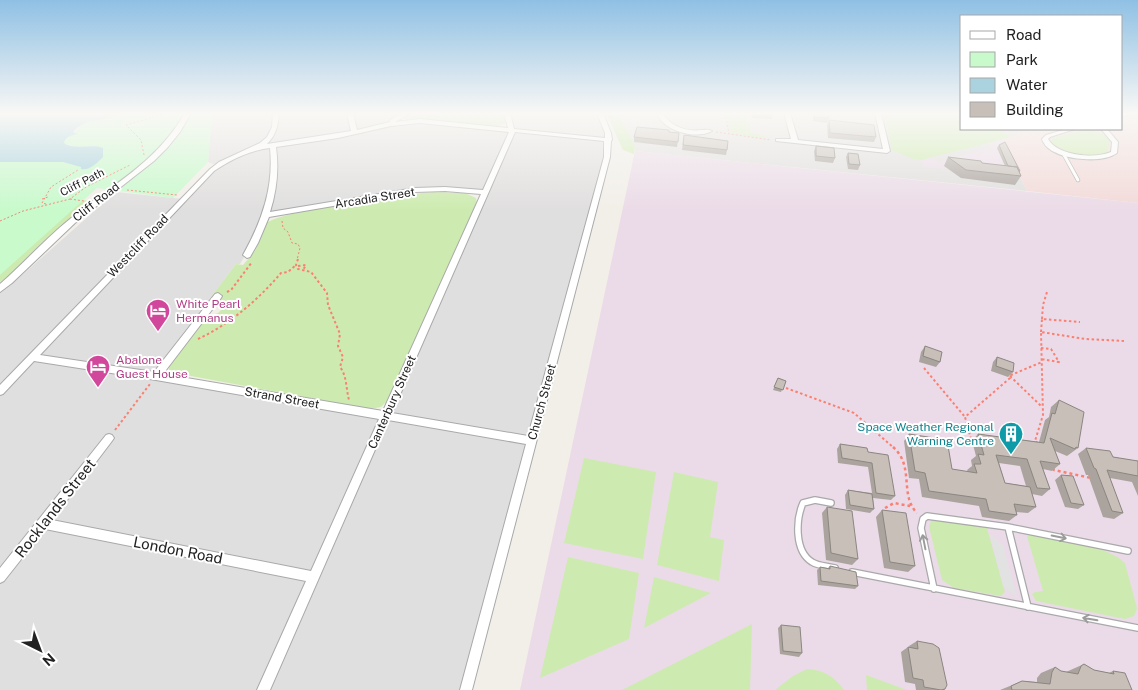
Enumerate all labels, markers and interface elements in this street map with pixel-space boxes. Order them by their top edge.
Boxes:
legend [960,15,1123,130]
text: Road [1006,26,1042,43]
text: Park [1006,51,1038,68]
text: Water [1006,76,1048,93]
text: Building [1006,101,1064,118]
street label: Cliff Path [58,166,106,198]
street label: Cliff Road [70,179,122,225]
street label: Arcadia Street [334,185,416,211]
street label: Westcliff Road [105,212,171,280]
place label: White Pearl Hermanus [176,297,241,325]
hotel icon: White Pearl Hermanus [145,298,171,332]
place label: Abalone Guest House [116,353,188,381]
street label: Canterbury Street [365,353,419,451]
hotel icon: Abalone Guest House [85,354,111,388]
street label: Church Street [525,362,559,442]
street label: Strand Street [244,385,321,412]
place label: Space Weather Regional Warning Centre [857,420,994,448]
building icon: Space Weather Regional Warning Centre [998,421,1024,455]
street label: Rocklands Street [11,455,99,561]
street label: London Road [132,533,224,567]
one-way arrow [1051,533,1067,542]
one-way arrow [919,534,928,550]
one-way arrow [1082,613,1098,623]
north arrow [15,625,65,675]
text: N [39,650,58,669]

